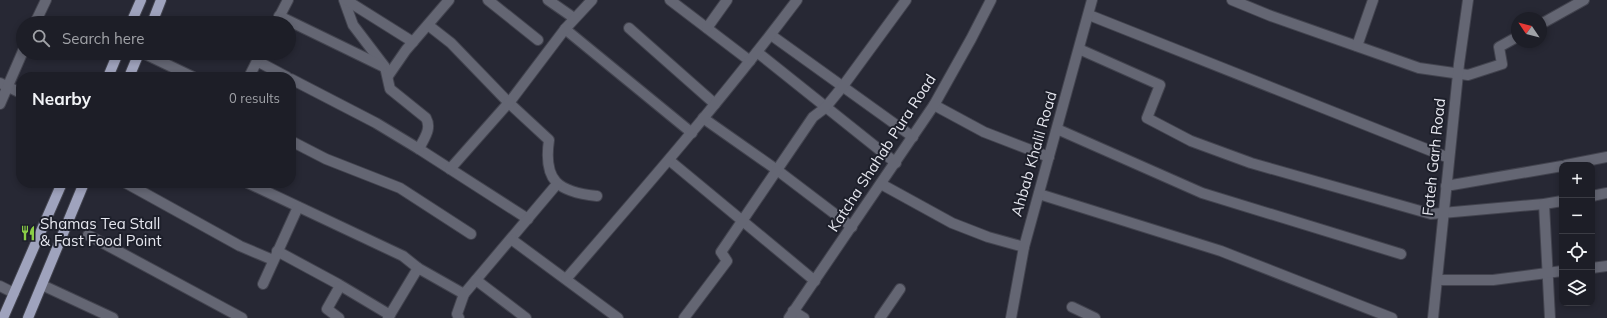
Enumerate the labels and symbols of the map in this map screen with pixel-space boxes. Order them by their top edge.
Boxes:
north arrow [1511,12,1547,48]
street label: Katcha Shahab Pura Road [823,70,940,235]
street label: Ahbab Khalil Road [1007,89,1060,219]
street label: Fateh Garh Road [1418,97,1449,217]
place label: Shamas Tea Stall & Fast Food Point [40,214,161,250]
restaurant icon: Shamas Tea Stall & Fast Food Point [19,224,37,242]

